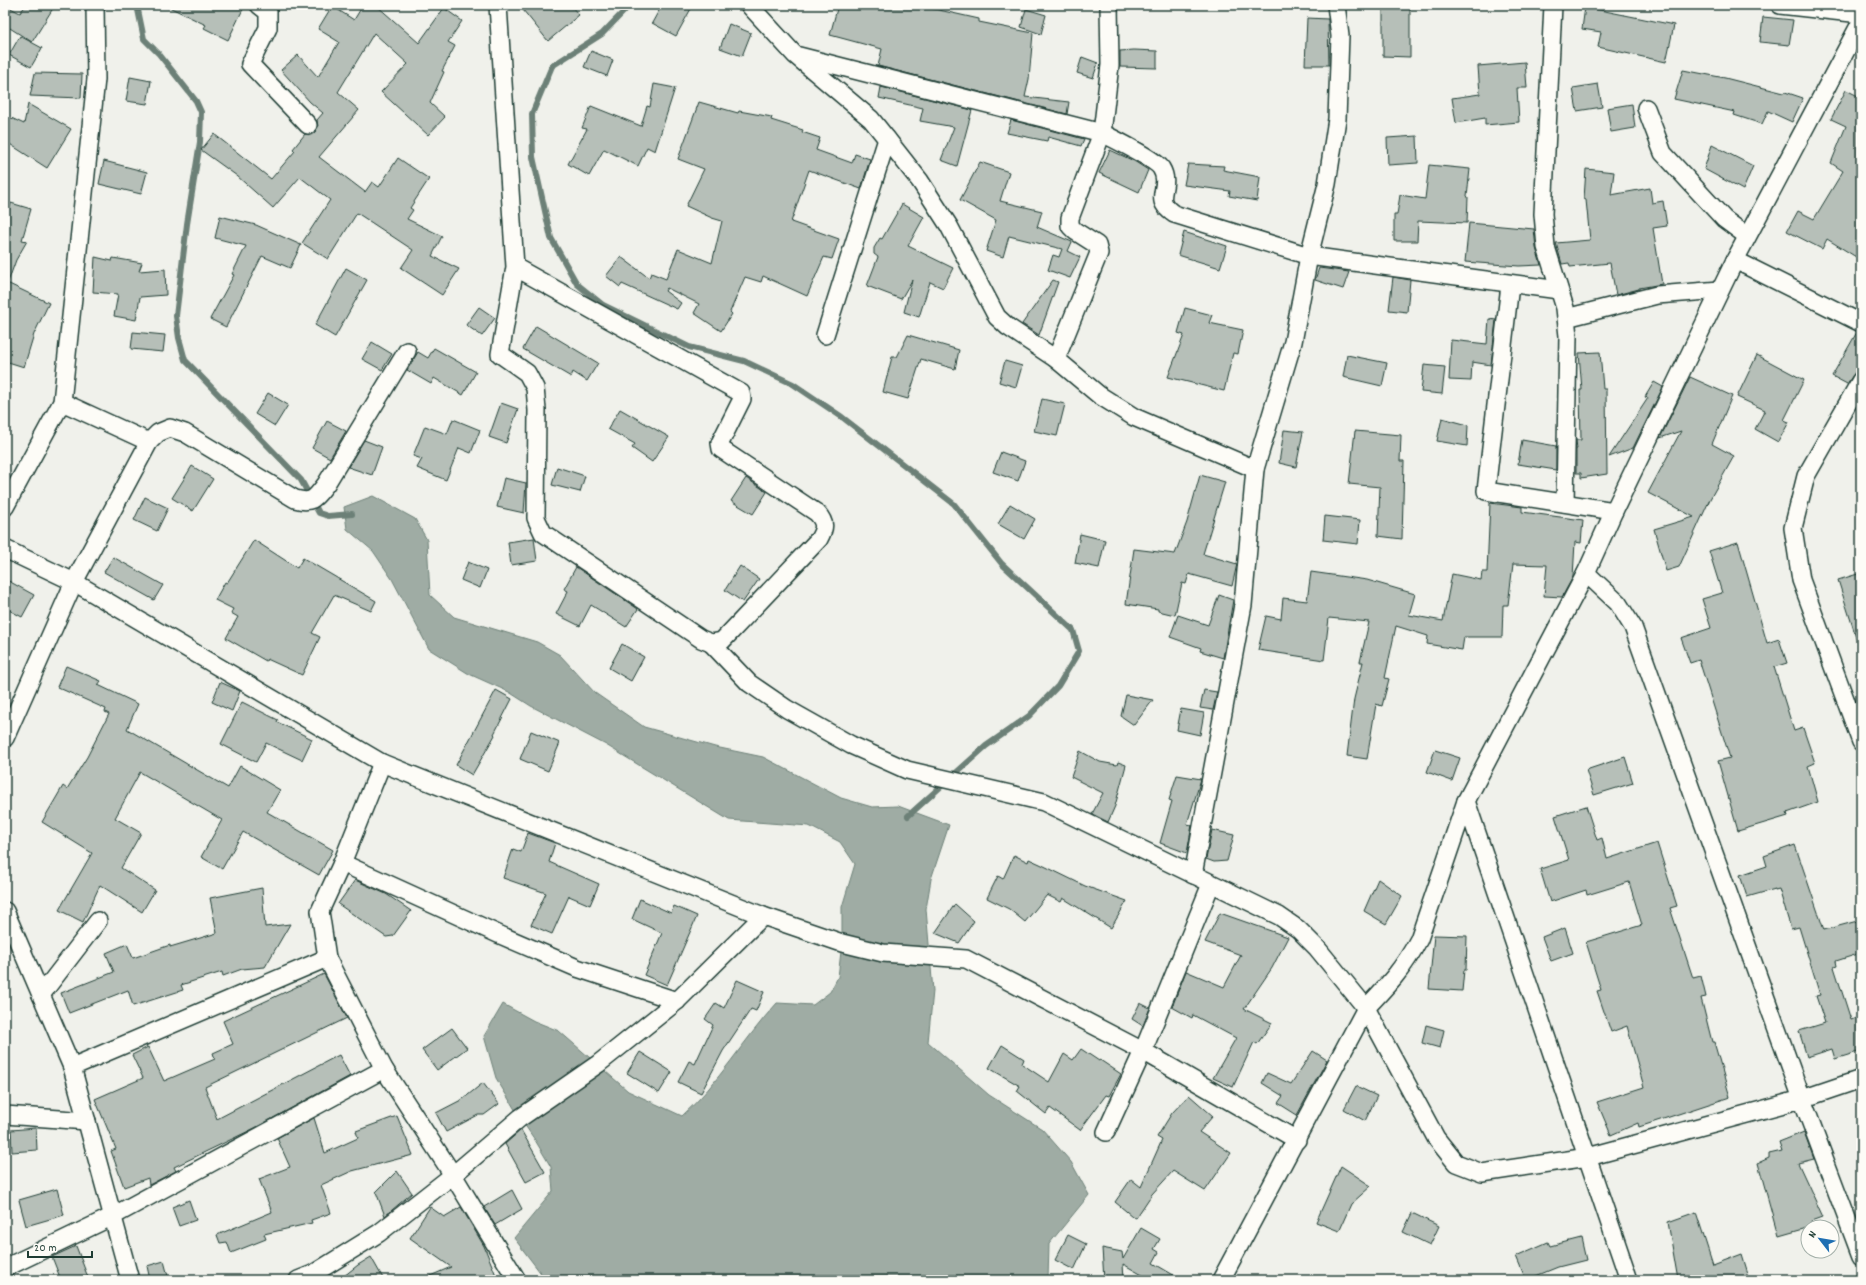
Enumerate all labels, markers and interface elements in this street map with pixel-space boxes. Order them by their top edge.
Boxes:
north arrow [1800,1219,1840,1259]
text: N [1805,1228,1822,1241]
scale bar [28,1233,92,1259]
text: 20 m [34,1240,57,1257]

